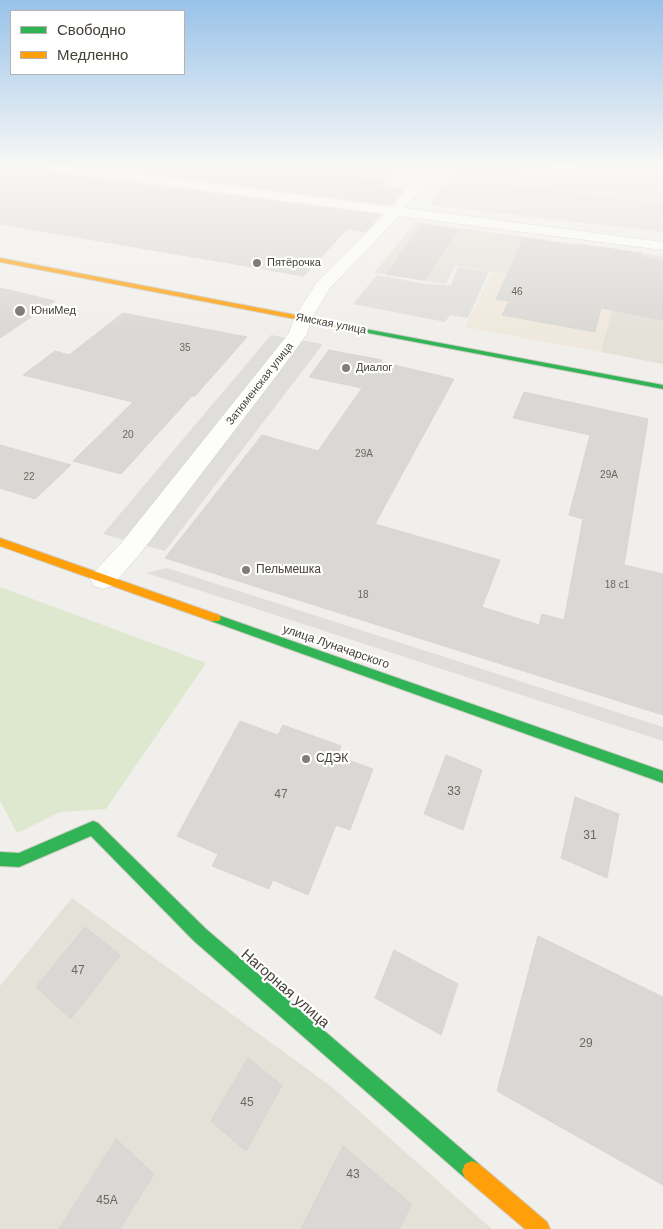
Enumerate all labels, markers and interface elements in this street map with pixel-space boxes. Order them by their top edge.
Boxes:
legend [10,10,185,75]
text: Свободно [57,21,126,38]
text: Медленно [57,46,128,63]
place label: Пятёрочка [267,256,321,270]
marker: Пятёрочка [251,257,263,269]
house number: 46 [511,286,523,298]
marker: ЮниМед [13,304,27,318]
place label: ЮниМед [31,304,76,318]
street label: Ямская улица [295,311,367,337]
street label: Затюменская улица [224,340,296,428]
house number: 35 [179,342,191,354]
place label: Диалог [356,361,392,375]
marker: Диалог [340,362,352,374]
house number: 20 [122,429,134,441]
house number: 29А [355,448,373,460]
house number: 29А [600,469,618,481]
house number: 22 [23,471,35,483]
place label: Пельмешка [256,563,321,577]
marker: Пельмешка [240,564,252,576]
house number: 18 c1 [605,579,629,591]
house number: 18 [357,589,369,601]
street label: улица Луначарского [281,622,391,672]
place label: СДЭК [316,752,348,766]
marker: СДЭК [300,753,312,765]
house number: 33 [447,785,461,799]
house number: 47 [274,788,288,802]
house number: 31 [583,829,597,843]
street label: Нагорная улица [237,946,333,1032]
house number: 47 [71,964,85,978]
house number: 29 [579,1037,593,1051]
house number: 45 [240,1096,254,1110]
house number: 43 [346,1168,360,1182]
house number: 45А [96,1194,118,1208]

